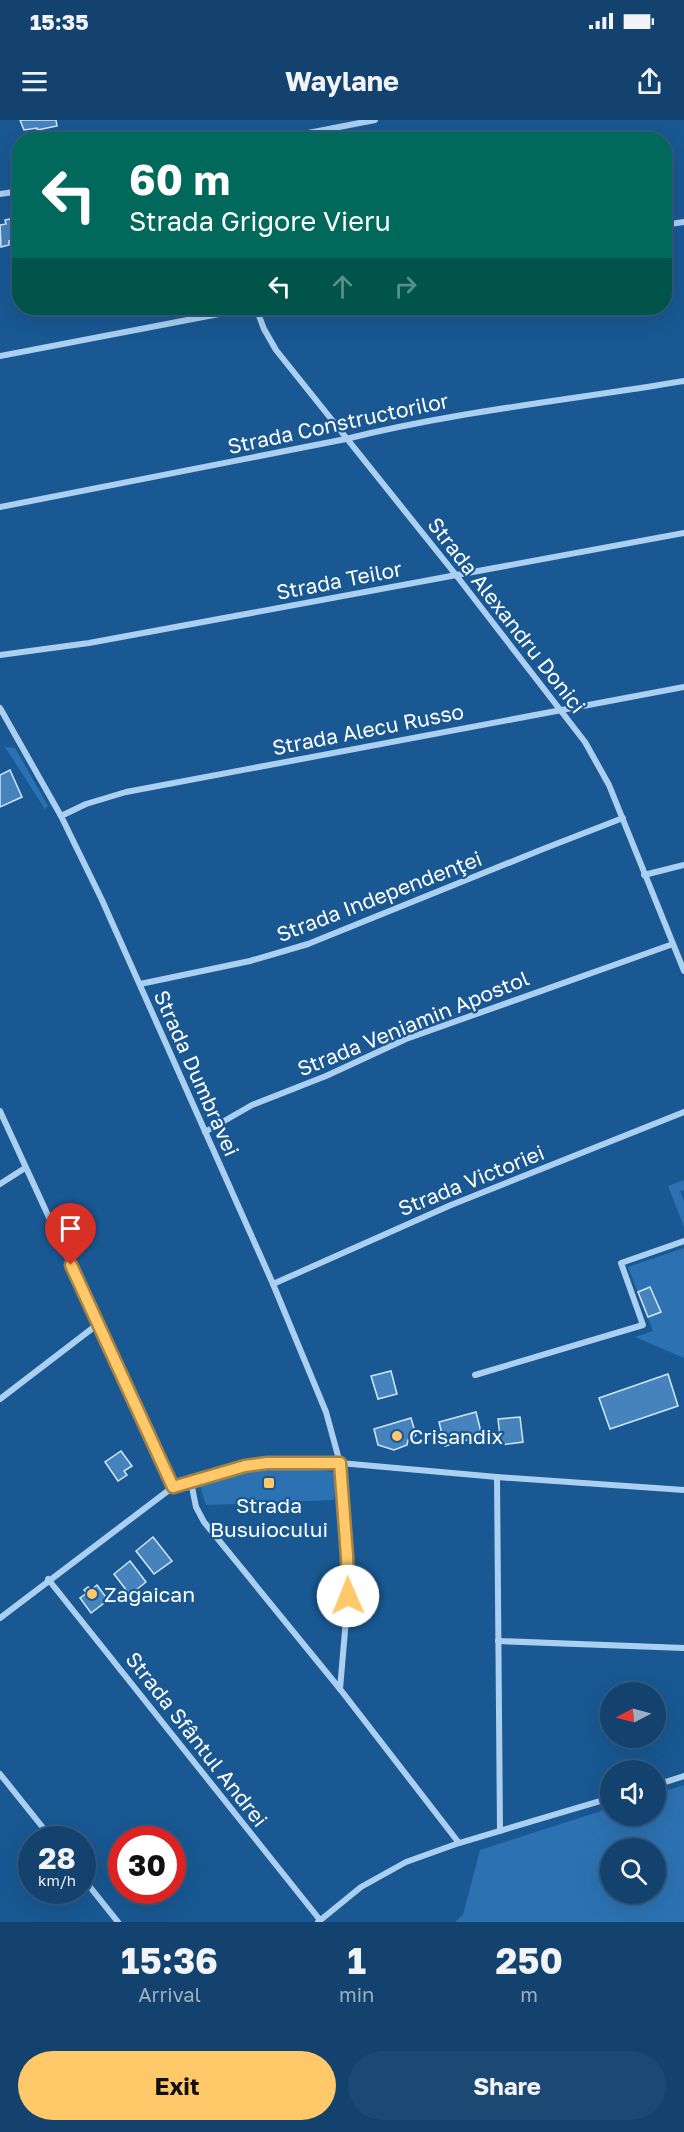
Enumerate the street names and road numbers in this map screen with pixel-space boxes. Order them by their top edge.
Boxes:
street label: Strada Constructorilor [225,387,451,459]
street label: Strada Alexandru Donici [422,512,592,718]
street label: Strada Teilor [274,555,404,605]
street label: Strada Alecu Russo [270,698,466,760]
street label: Strada Independenţei [273,845,485,947]
street label: Strada Veniamin Apostol [293,965,533,1081]
street label: Strada Dumbravei [149,986,245,1160]
street label: Strada Victoriei [394,1139,548,1221]
street label: Strada Sfântul Andrei [121,1646,273,1832]

